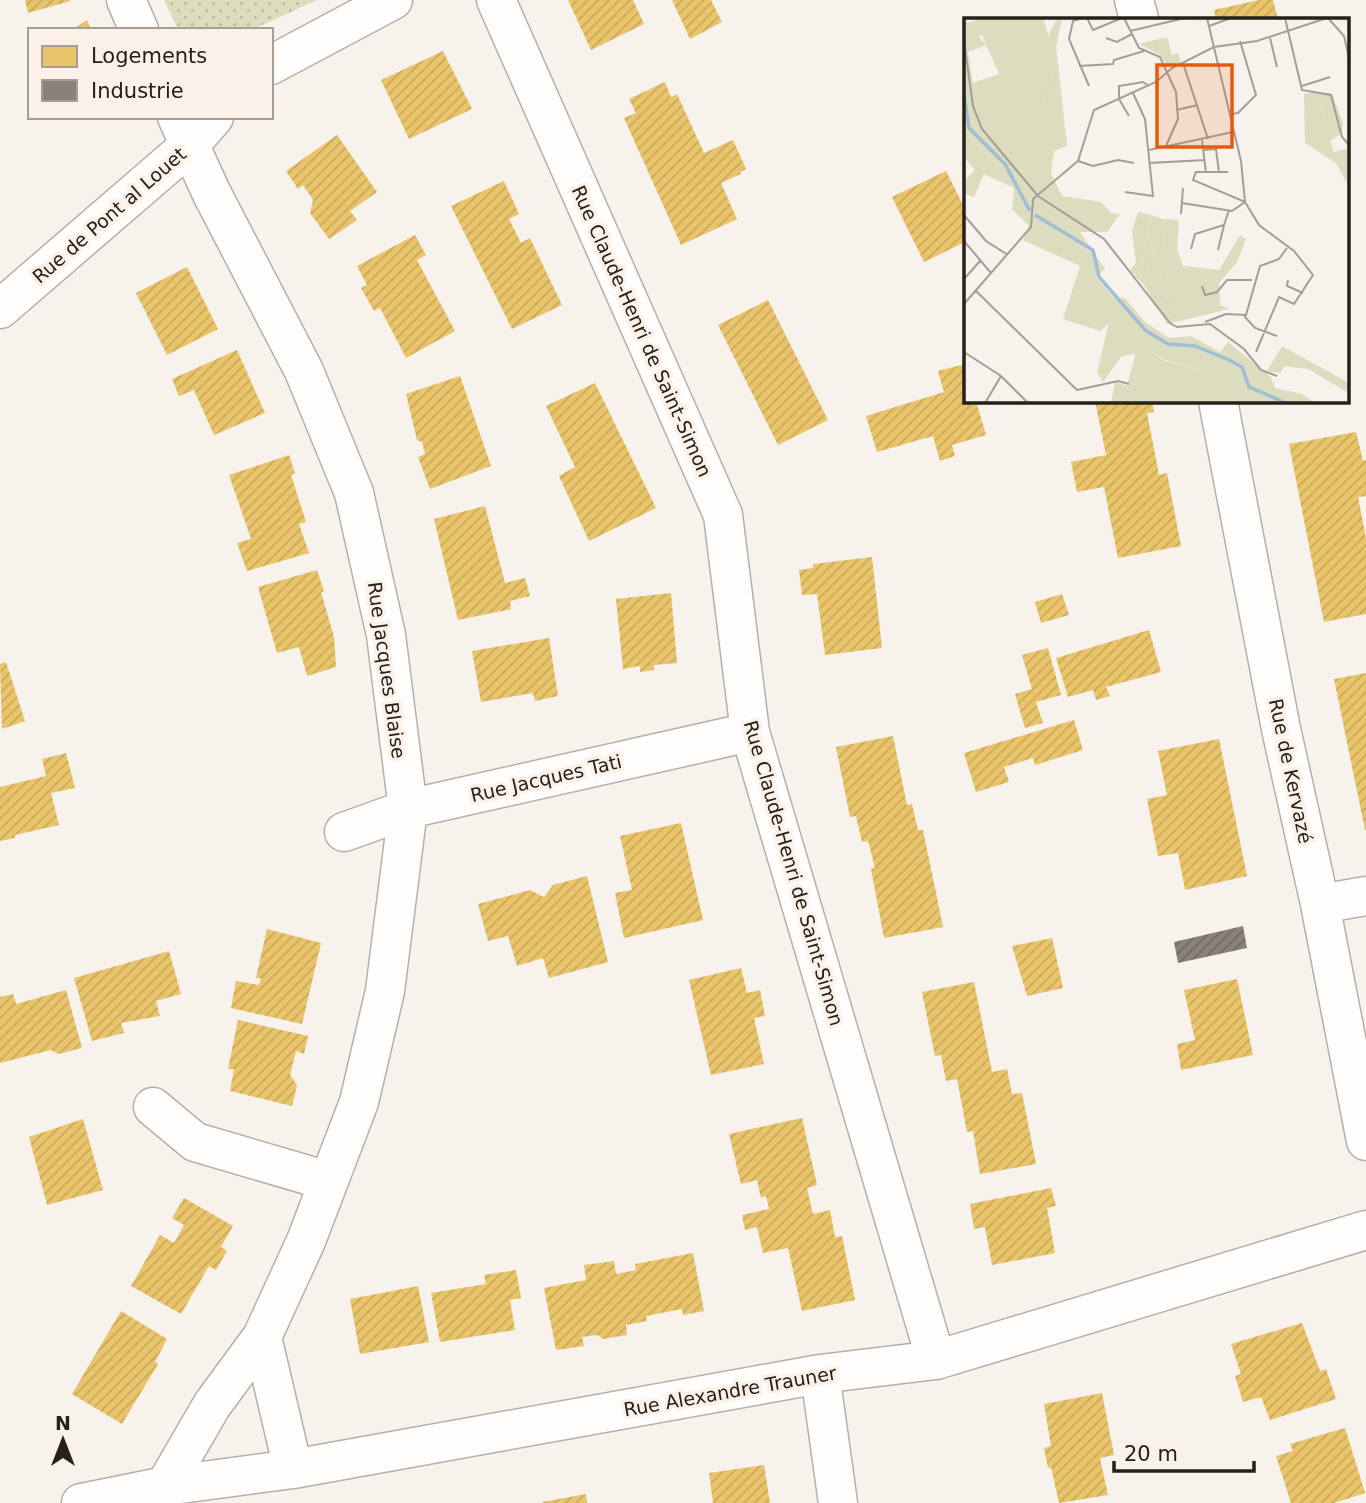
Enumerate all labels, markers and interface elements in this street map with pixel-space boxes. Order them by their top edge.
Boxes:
inset map [964,18,1348,402]
legend [28,28,273,119]
text: Logements [91,44,207,68]
text: Industrie [91,79,184,103]
street label: Rue de Pont al Louet [28,142,190,288]
street label: Rue Claude-Henri de Saint-Simon [568,182,716,480]
street label: Rue Jacques Blaise [364,580,410,760]
street label: Rue de Kervazé [1265,697,1317,845]
street label: Rue Claude-Henri de Saint-Simon [740,718,848,1028]
street label: Rue Jacques Tati [468,750,624,806]
street label: Rue Alexandre Trauner [622,1361,838,1421]
north arrow [28,1405,98,1475]
text: N [55,1412,71,1434]
scale bar [1114,1430,1254,1474]
text: 20 m [1124,1442,1178,1466]

